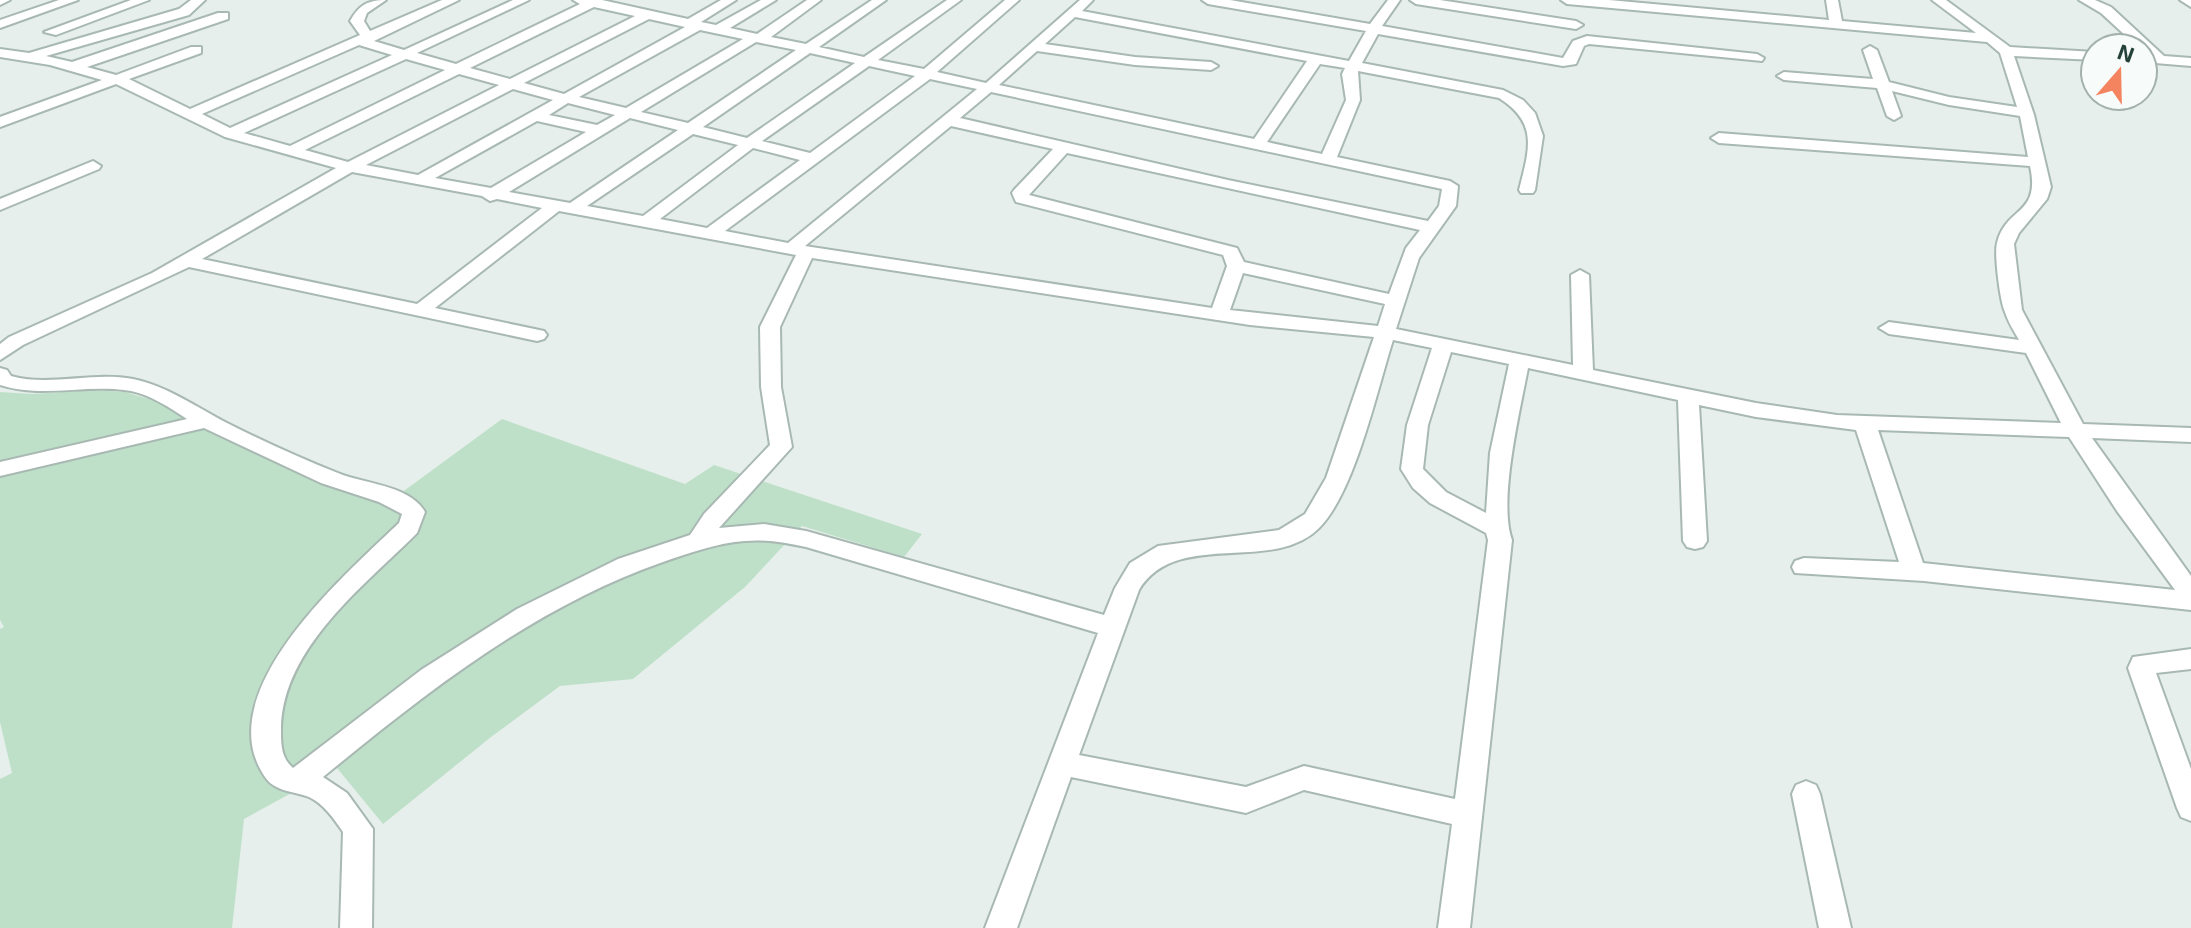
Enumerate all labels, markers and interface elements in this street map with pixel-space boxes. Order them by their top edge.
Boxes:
north arrow [2079,32,2159,112]
text: N [2114,37,2138,67]

